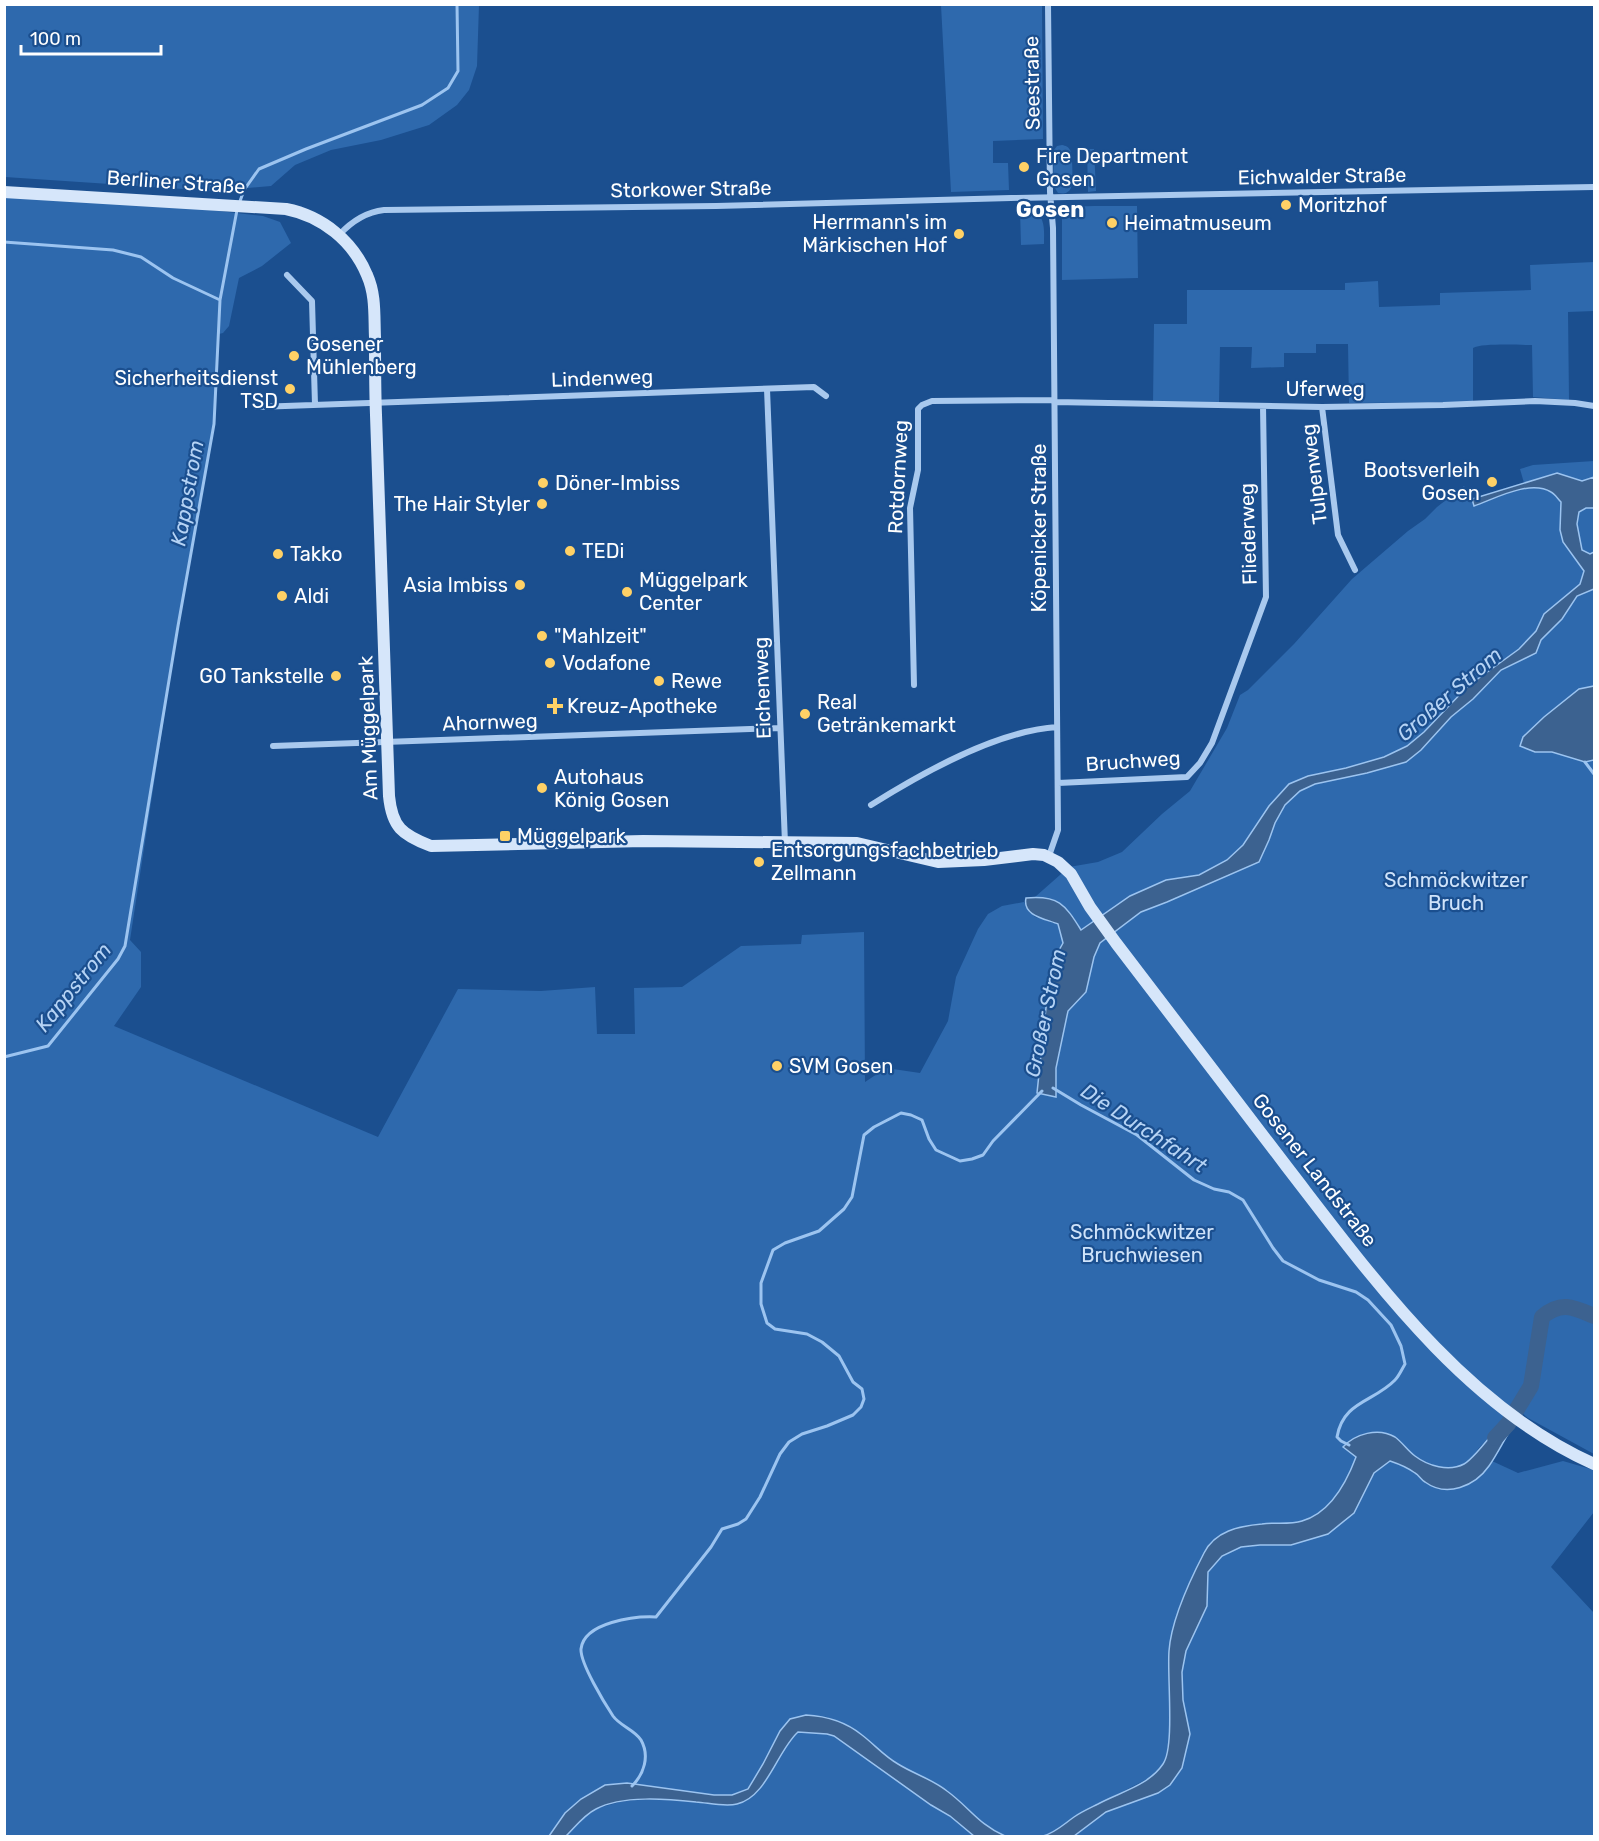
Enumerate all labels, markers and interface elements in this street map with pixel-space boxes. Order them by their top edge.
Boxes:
scale bar [21,18,160,56]
text: 100 m [30,28,81,50]
street label: Seestraße [1019,36,1045,130]
place label: Fire Department Gosen [1036,144,1188,191]
marker: Fire Department Gosen [1017,160,1031,174]
street label: Eichwalder Straße [1238,163,1406,189]
street label: Berliner Straße [106,165,246,199]
street label: Storkower Straße [610,176,772,202]
place label: Moritzhof [1298,193,1387,217]
district label: Gosen [1016,196,1084,223]
marker: Moritzhof [1279,198,1293,212]
place label: Herrmann's im Märkischen Hof [802,210,947,257]
place label: Heimatmuseum [1124,211,1272,235]
marker: Heimatmuseum [1105,216,1119,230]
marker: Herrmann's im Märkischen Hof [952,227,966,241]
place label: Gosener Mühlenberg [306,332,417,379]
marker: Gosener Mühlenberg [287,349,301,363]
street label: Lindenweg [551,364,653,392]
place label: Sicherheitsdienst TSD [114,366,278,413]
street label: Uferweg [1285,377,1365,401]
marker: Sicherheitsdienst TSD [283,382,297,396]
street label: Rotdornweg [883,419,913,535]
street label: Tulpenweg [1296,422,1332,526]
water label: Kappstrom [165,438,209,548]
street label: Köpenicker Straße [1027,444,1051,612]
place label: Bootsverleih Gosen [1364,458,1480,505]
place label: Döner-Imbiss [555,471,680,495]
marker: Bootsverleih Gosen [1485,475,1499,489]
marker: Döner-Imbiss [536,476,550,490]
street label: Fliederweg [1234,483,1262,585]
place label: The Hair Styler [393,492,530,516]
marker: The Hair Styler [535,497,549,511]
place label: TEDi [582,539,624,563]
place label: Takko [290,542,342,566]
marker: TEDi [563,544,577,558]
marker: Takko [271,547,285,561]
place label: Müggelpark Center [639,568,748,615]
place label: Asia Imbiss [403,573,508,597]
marker: Asia Imbiss [513,578,527,592]
place label: Aldi [294,584,329,608]
marker: Müggelpark Center [620,585,634,599]
marker: Aldi [275,589,289,603]
place label: "Mahlzeit" [554,624,647,648]
marker: "Mahlzeit" [535,629,549,643]
street label: Eichenweg [748,636,776,740]
water label: Großer Strom [1391,642,1507,746]
place label: Vodafone [562,651,651,675]
street label: Am Müggelpark [353,655,383,801]
marker: Vodafone [543,656,557,670]
place label: GO Tankstelle [199,664,324,688]
marker: GO Tankstelle [329,669,343,683]
place label: Rewe [671,669,722,693]
marker: Rewe [652,674,666,688]
place label: Real Getränkemarkt [817,690,956,737]
place label: Kreuz-Apotheke [567,694,718,718]
marker: Kreuz-Apotheke [548,699,562,713]
marker: Real Getränkemarkt [798,707,812,721]
street label: Ahornweg [442,708,538,736]
street label: Bruchweg [1085,746,1181,776]
place label: Autohaus König Gosen [554,765,669,812]
marker: Autohaus König Gosen [535,781,549,795]
place label: Müggelpark [517,824,626,848]
marker: Müggelpark [498,829,512,843]
place label: Entsorgungsfachbetrieb Zellmann [771,838,998,885]
marker: Entsorgungsfachbetrieb Zellmann [752,855,766,869]
park label: Schmöckwitzer Bruch [1384,868,1528,915]
water label: Kappstrom [30,938,116,1036]
water label: Großer Strom [1019,946,1071,1080]
place label: SVM Gosen [789,1054,893,1078]
marker: SVM Gosen [770,1059,784,1073]
water label: Die Durchfahrt [1076,1078,1212,1178]
street label: Gosener Landstraße [1248,1089,1382,1251]
park label: Schmöckwitzer Bruchwiesen [1070,1220,1214,1267]

